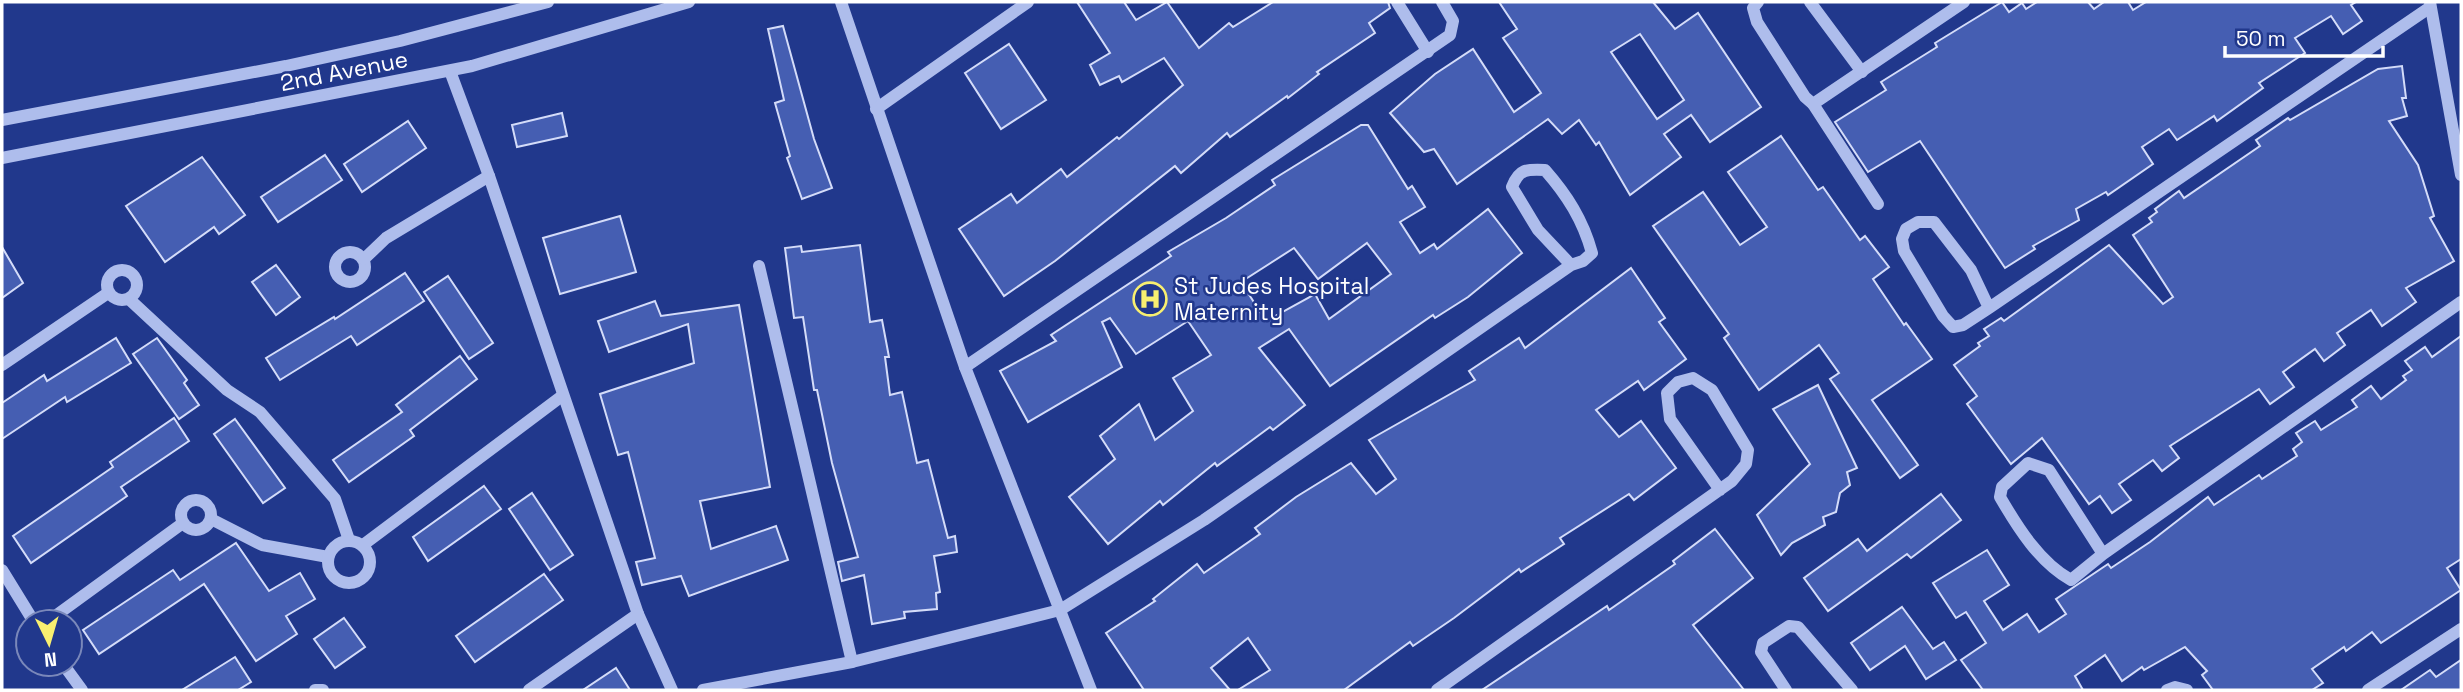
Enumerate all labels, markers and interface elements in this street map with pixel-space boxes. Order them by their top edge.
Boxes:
scale bar [2225,14,2382,58]
text: 50 m [2236,25,2286,52]
street label: 2nd Avenue [278,44,410,98]
place label: St Judes Hospital Maternity [1174,271,1369,327]
hospital icon: St Judes Hospital Maternity [1131,280,1169,318]
north arrow [14,608,84,678]
text: N [43,646,58,672]

